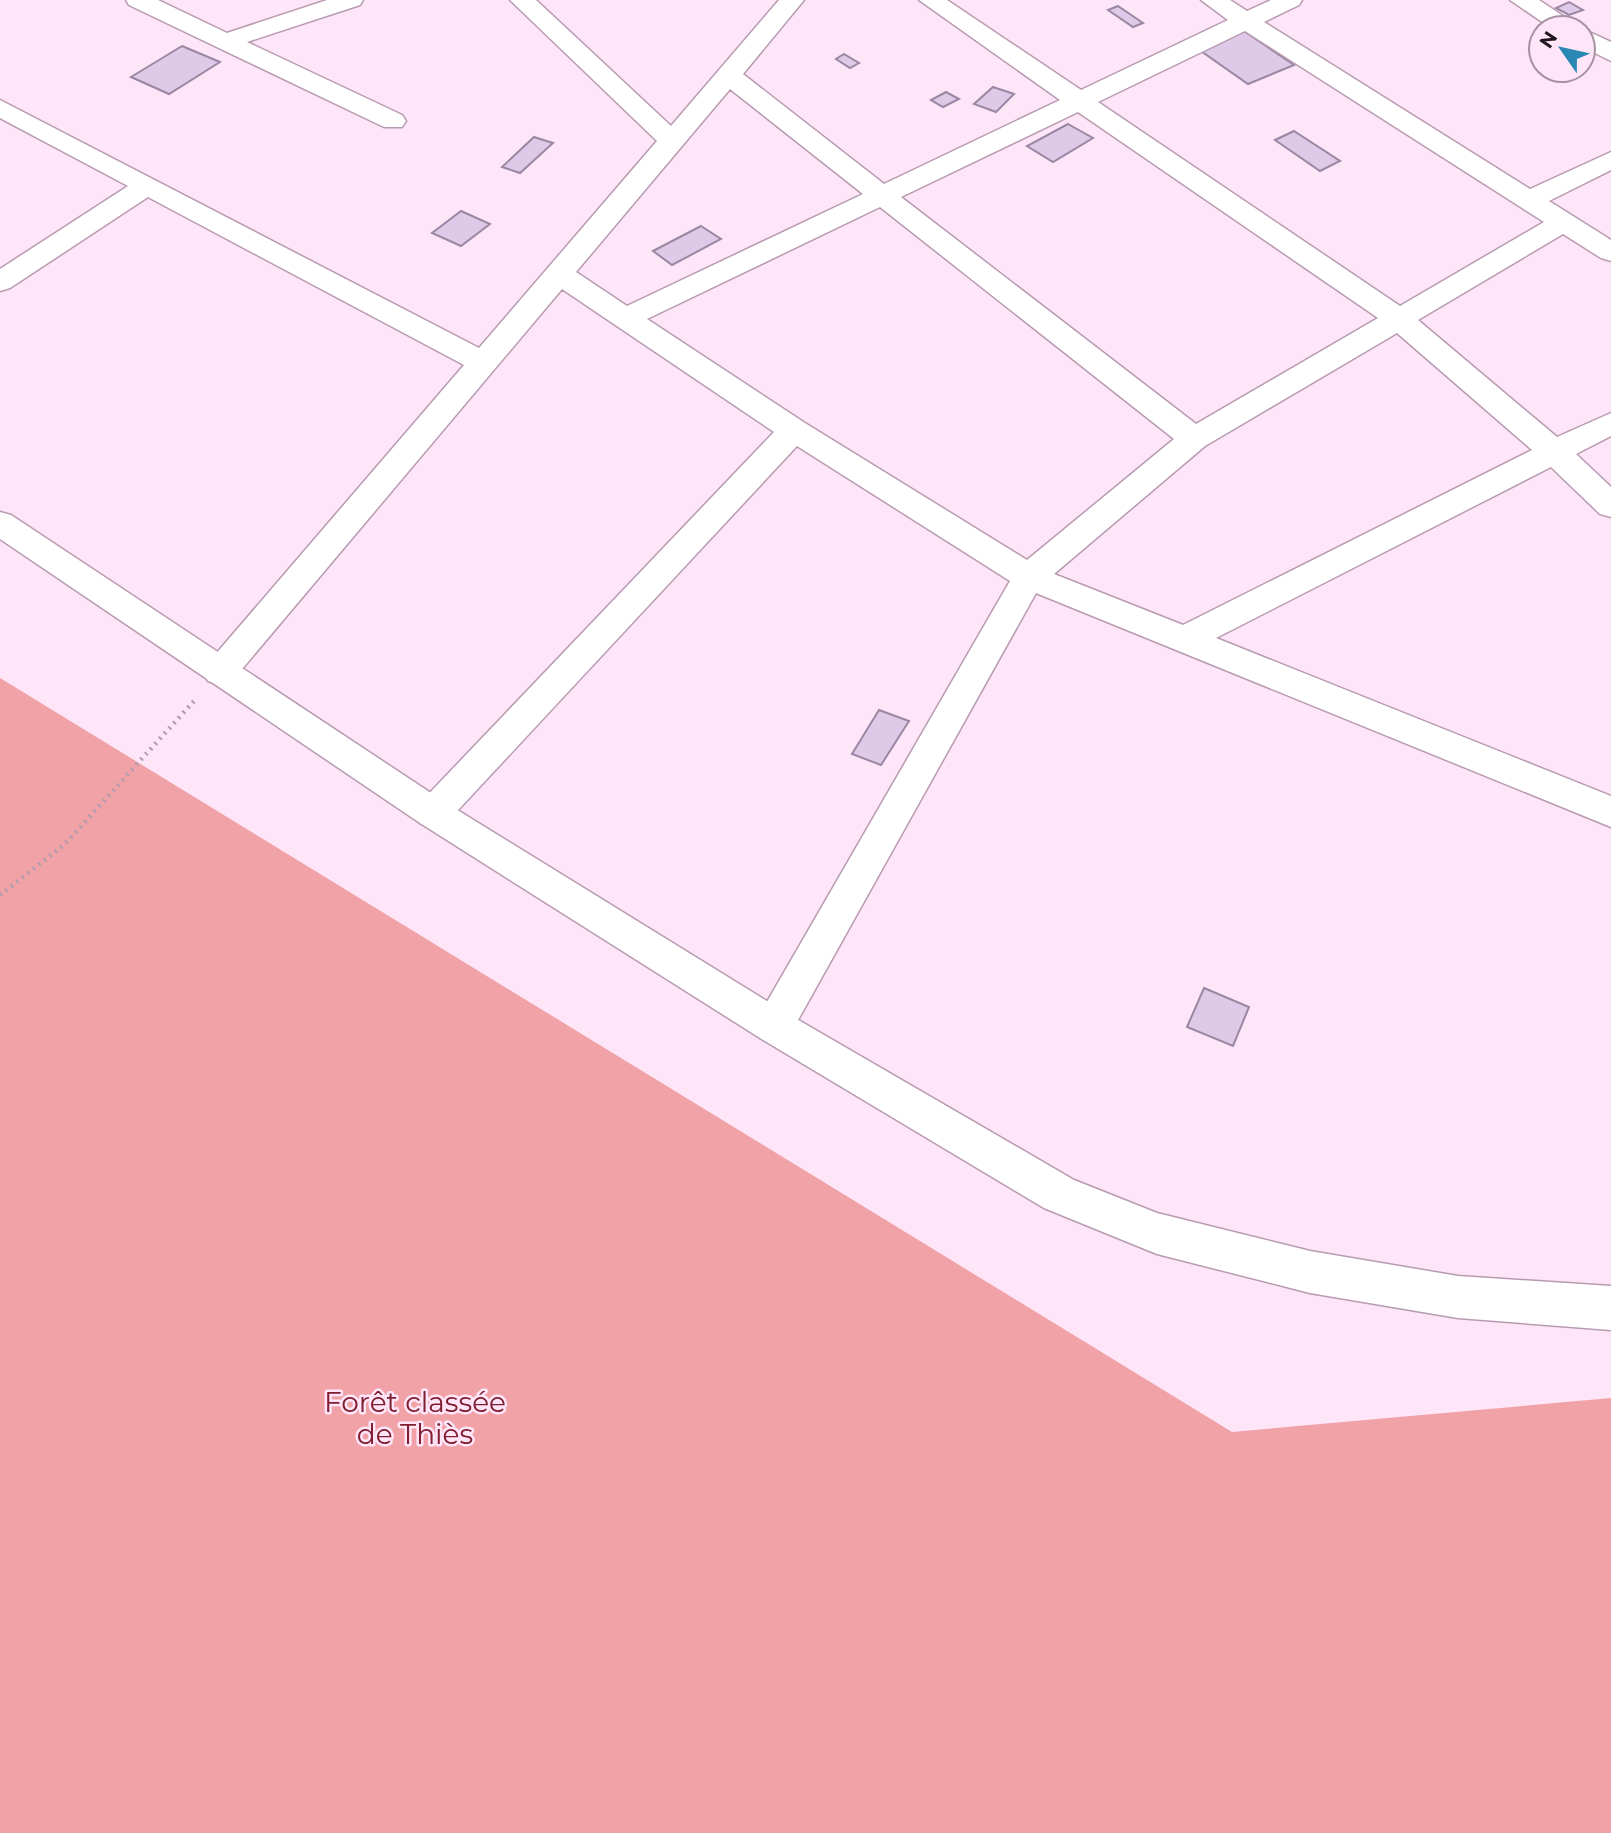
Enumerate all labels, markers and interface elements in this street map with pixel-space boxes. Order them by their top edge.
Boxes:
north arrow [1527,14,1597,84]
text: N [1534,27,1562,53]
park label: Forêt classée de Thiès [324,1385,506,1451]

